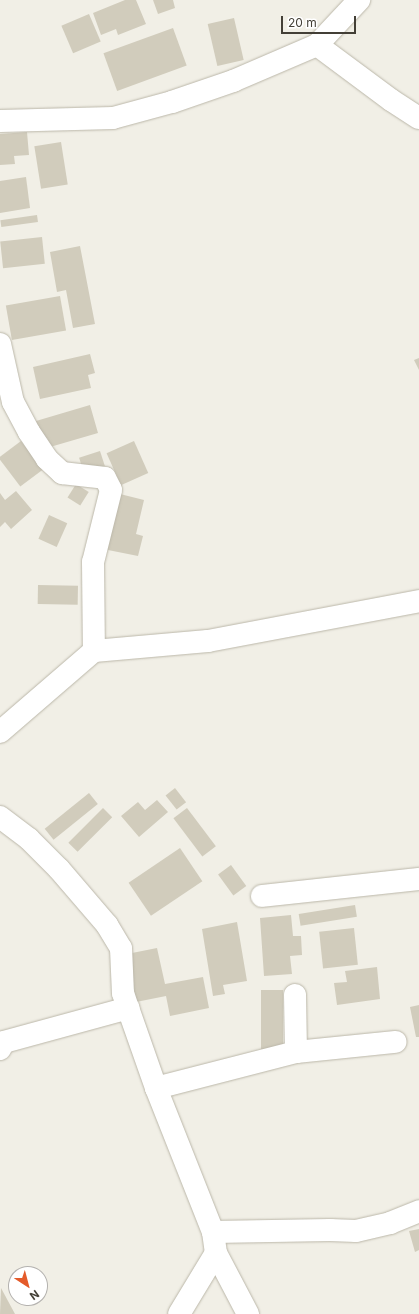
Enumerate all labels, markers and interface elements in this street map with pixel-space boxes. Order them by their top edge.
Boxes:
scale bar [283,8,358,34]
text: 20 m [288,15,317,30]
north arrow [8,1266,48,1306]
text: N [27,1287,42,1303]

